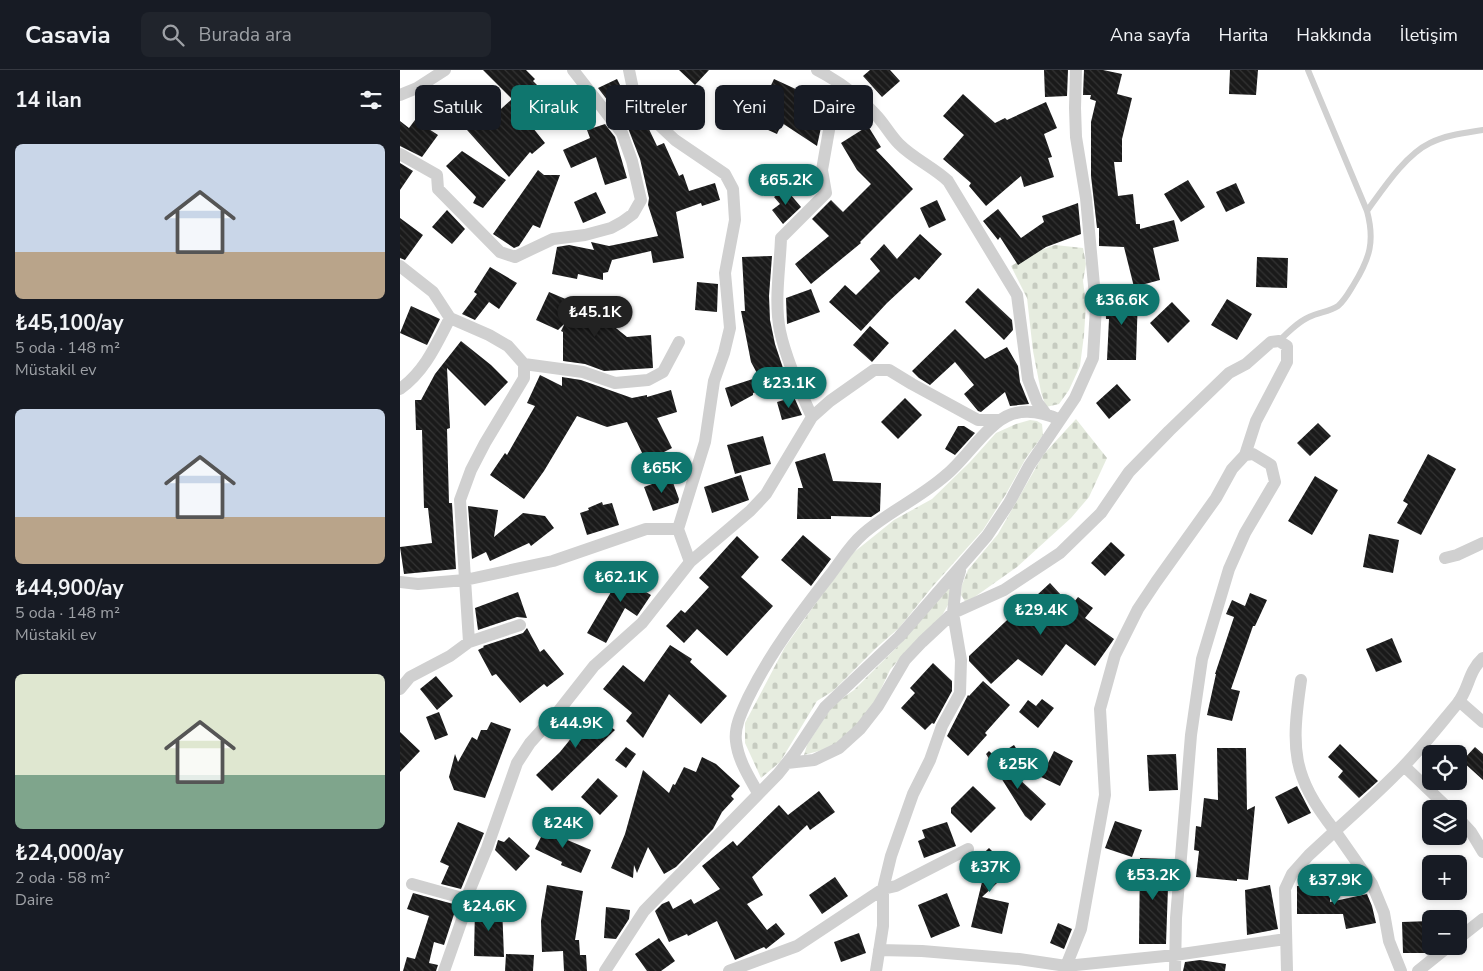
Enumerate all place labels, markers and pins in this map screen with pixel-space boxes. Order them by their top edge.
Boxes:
pin: ₺65.2K [745,164,827,206]
pin: ₺36.6K [1081,284,1163,326]
pin: ₺45.1K [554,296,636,338]
pin: ₺23.1K [748,366,830,409]
pin: ₺65K [632,452,692,494]
pin: ₺62.1K [580,560,662,603]
pin: ₺29.4K [1000,594,1082,636]
pin: ₺44.9K [535,706,617,749]
pin: ₺25K [988,748,1048,790]
pin: ₺24K [533,806,593,849]
pin: ₺37K [960,850,1020,893]
pin: ₺53.2K [1112,858,1194,901]
pin: ₺37.9K [1294,864,1376,906]
pin: ₺24.6K [448,890,530,932]

